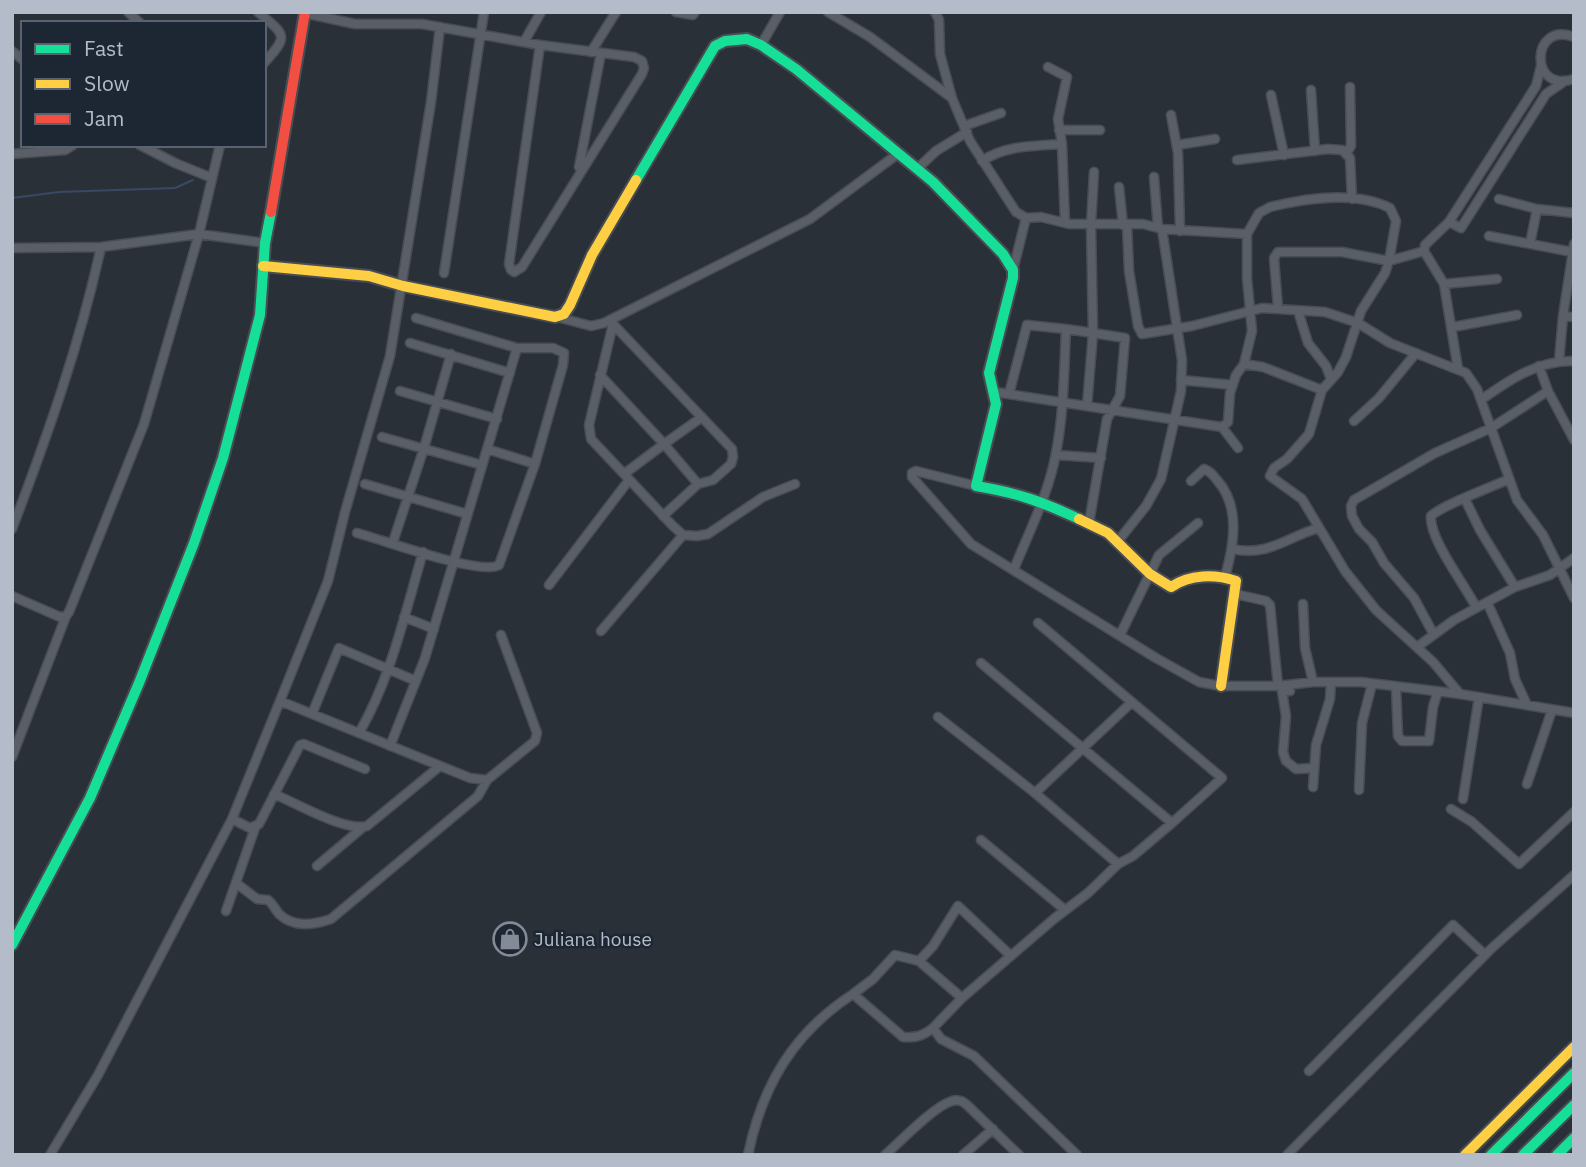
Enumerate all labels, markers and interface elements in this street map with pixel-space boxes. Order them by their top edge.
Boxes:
legend [21,21,266,147]
text: Fast [84,34,124,62]
text: Slow [84,69,130,97]
text: Jam [84,104,124,132]
shop icon: Juliana house [491,920,529,958]
place label: Juliana house [534,927,652,951]

